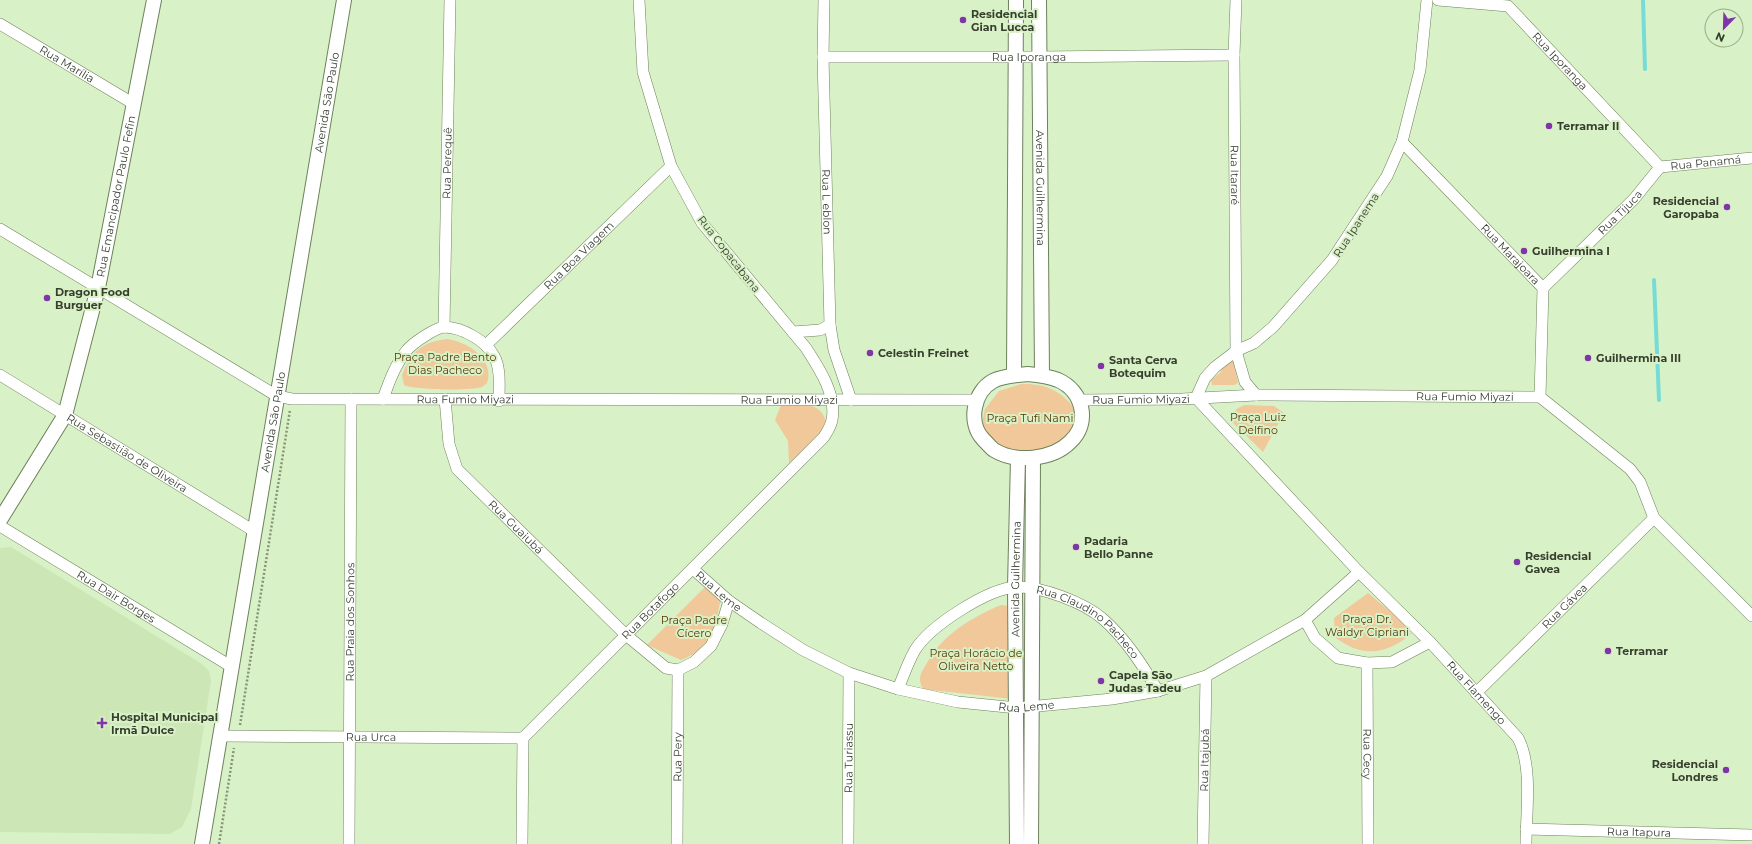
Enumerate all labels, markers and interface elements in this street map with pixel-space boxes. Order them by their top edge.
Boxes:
place label: Residencial Gian Lucca [971,7,1037,34]
north arrow [1704,8,1744,48]
marker: Residencial Gian Lucca [958,15,968,25]
street label: Rua Iporanga [1529,29,1591,93]
text: N [1713,29,1727,45]
street label: Rua Marília [37,42,97,86]
street label: Rua Iporanga [992,50,1066,64]
street label: Avenida São Paulo [311,51,342,154]
street label: Rua Emancipador Paulo Fefin [93,114,138,278]
place label: Terramar II [1557,119,1619,133]
marker: Terramar II [1544,121,1554,131]
street label: Rua Perequê [439,127,455,199]
street label: Avenida Guilhermina [1033,130,1048,246]
street label: Rua Itararé [1228,145,1242,205]
street label: Rua Panamá [1670,152,1742,173]
street label: Rua L eblon [819,169,835,235]
street label: Rua Tijuca [1595,187,1645,237]
street label: Rua Ipanema [1330,190,1382,260]
place label: Residencial Garopaba [1653,194,1719,221]
marker: Residencial Garopaba [1722,202,1732,212]
street label: Rua Copacabana [695,213,763,295]
street label: Rua Boa Viagem [541,218,617,292]
street label: Rua Marajoara [1478,221,1543,288]
place label: Guilhermina I [1532,244,1610,258]
marker: Guilhermina I [1519,246,1529,256]
place label: Dragon Food Burguer [55,285,130,312]
marker: Dragon Food Burguer [42,293,52,303]
place label: Celestin Freinet [878,346,969,360]
marker: Celestin Freinet [865,348,875,358]
park label: Praça Padre Bento Dias Pacheco [394,350,496,377]
place label: Guilhermina III [1596,351,1681,365]
place label: Santa Cerva Botequim [1109,353,1178,380]
marker: Guilhermina III [1583,353,1593,363]
marker: Santa Cerva Botequim [1096,361,1106,371]
street label: Avenida São Paulo [258,370,288,473]
street label: Rua Fumio Miyazi [1416,389,1514,404]
street label: Rua Fumio Miyazi [416,392,514,406]
street label: Rua Fumio Miyazi [1092,392,1190,407]
street label: Rua Fumio Miyazi [740,393,838,407]
park label: Praça Luiz Delfino [1230,410,1286,437]
street label: Rua Sebastião de Oliveira [64,411,190,495]
park label: Praça Tufi Nami [987,411,1073,425]
street label: Rua Guaiubá [486,497,546,557]
street label: Avenida Guilhermina [1008,521,1024,637]
place label: Padaria Bello Panne [1084,534,1153,561]
marker: Padaria Bello Panne [1071,542,1081,552]
place label: Residencial Gavea [1525,549,1591,576]
marker: Residencial Gavea [1512,557,1522,567]
street label: Rua Praia dos Sonhos [343,562,357,681]
street label: Rua Dair Borges [74,567,159,626]
street label: Rua Leme [693,568,745,615]
street label: Rua Botafogo [619,579,682,642]
street label: Rua Gávea [1539,581,1590,632]
street label: Rua Claudino Pacheco [1035,582,1142,662]
park label: Praça Dr. Waldyr Cipriani [1325,612,1409,639]
park label: Praça Padre Cícero [661,613,727,640]
place label: Terramar [1616,644,1668,658]
park label: Praça Horácio de Oliveira Netto [930,646,1023,673]
marker: Terramar [1603,646,1613,656]
street label: Rua Flamengo [1444,658,1509,727]
place label: Capela São Judas Tadeu [1108,668,1181,695]
marker: Capela São Judas Tadeu [1096,676,1106,686]
street label: Rua Leme [998,697,1055,715]
place label: Hospital Municipal Irmã Dulce [111,710,218,737]
marker: Hospital Municipal Irmã Dulce [96,717,108,729]
street label: Rua Turiassu [841,723,856,793]
street label: Rua Itajubá [1197,728,1212,792]
street label: Rua Cecy [1360,728,1375,780]
street label: Rua Urca [346,730,396,744]
street label: Rua Pery [670,732,685,782]
place label: Residencial Londres [1652,757,1718,784]
marker: Residencial Londres [1721,765,1731,775]
street label: Rua Itapura [1607,824,1671,840]

